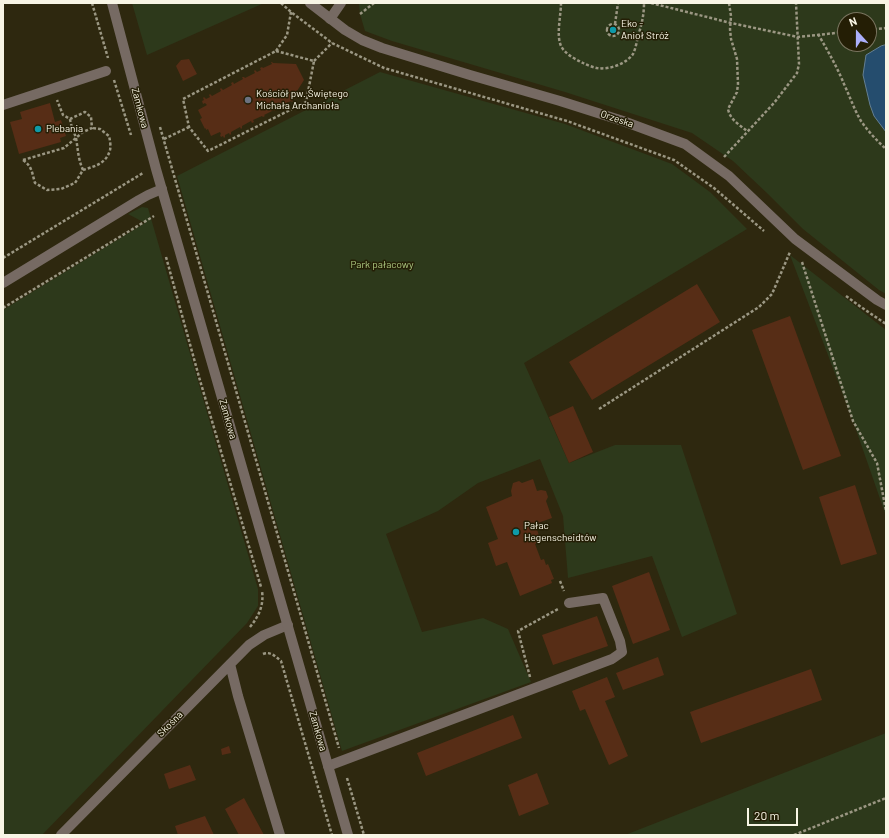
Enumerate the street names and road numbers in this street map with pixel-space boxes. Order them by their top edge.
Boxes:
street label: Zamkowa [129,87,151,129]
street label: Orzeska [599,108,635,130]
street label: Zamkowa [217,398,239,440]
street label: Skośna [155,709,185,739]
street label: Zamkowa [307,710,329,752]

